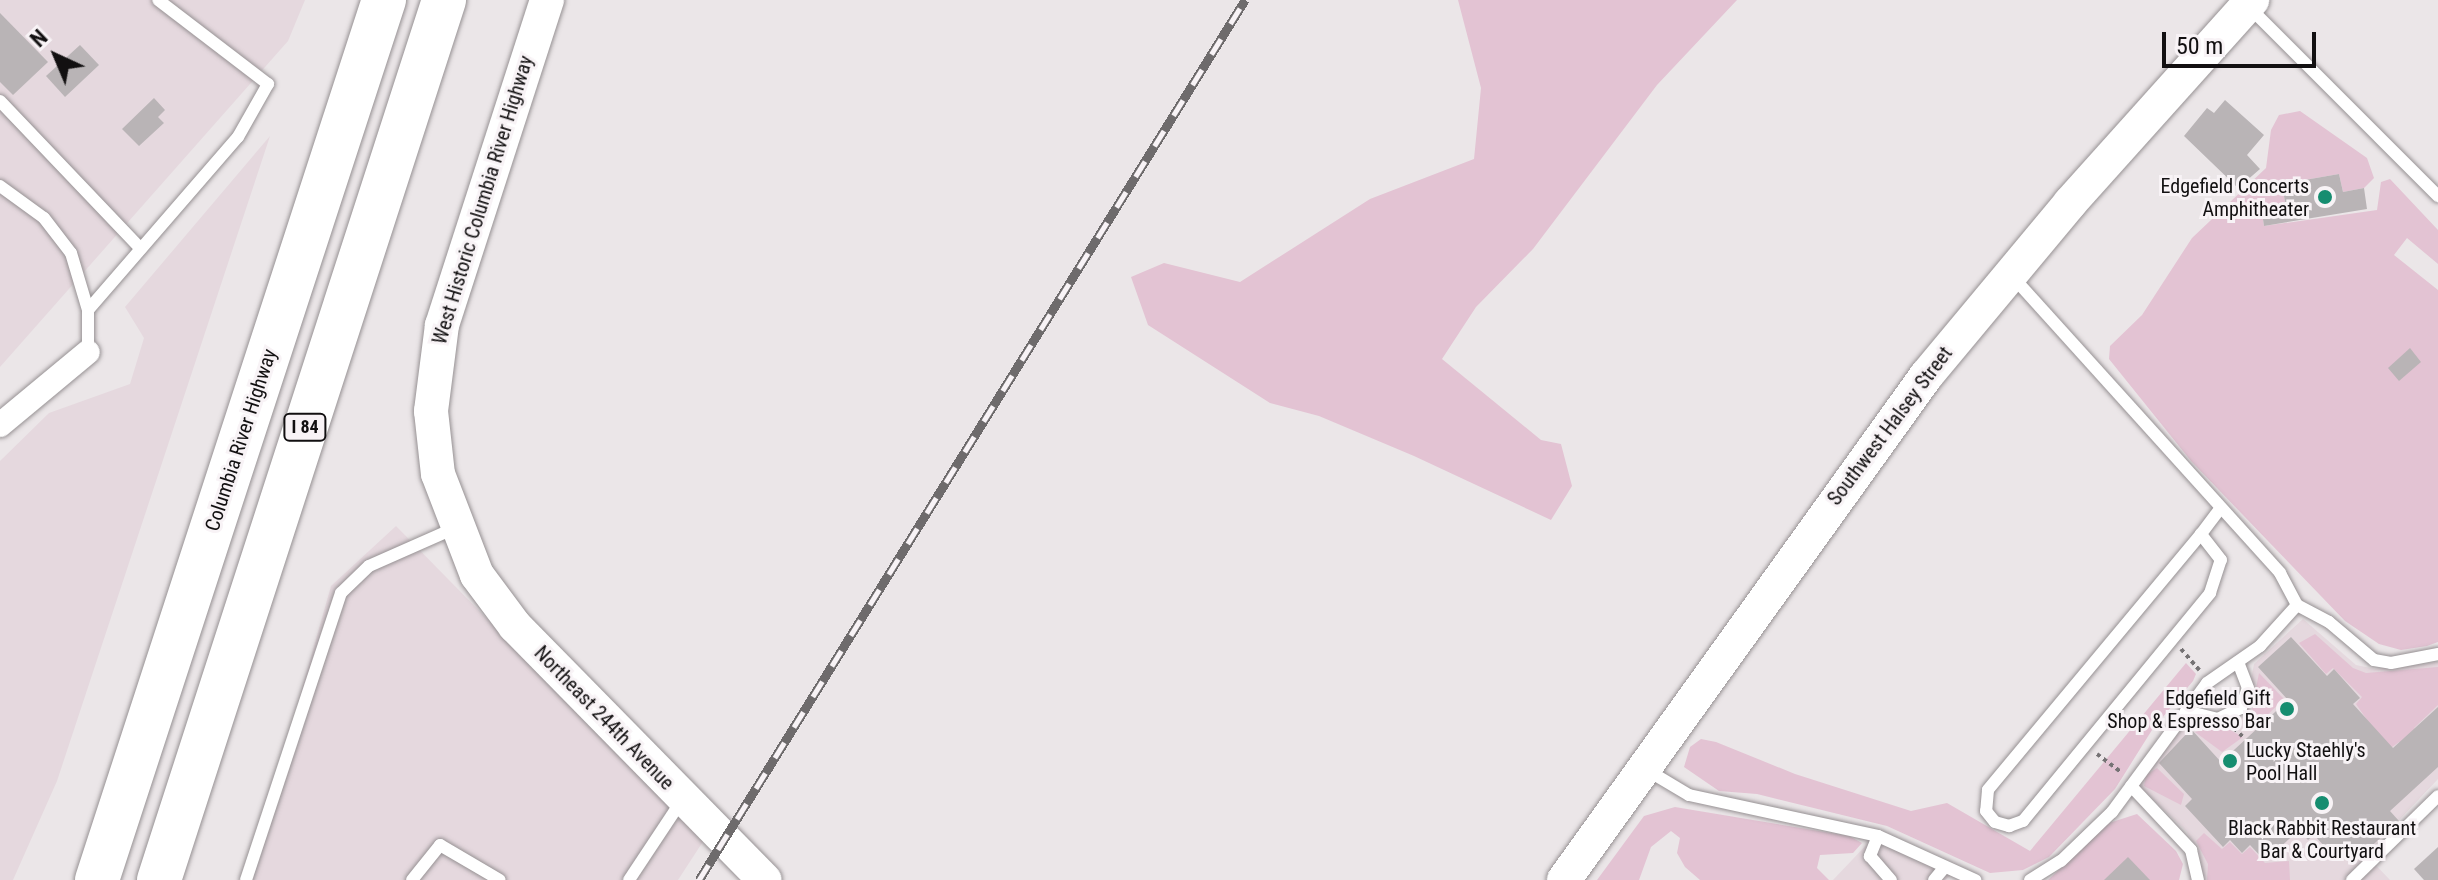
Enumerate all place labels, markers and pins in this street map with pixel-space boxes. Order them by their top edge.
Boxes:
place label: Edgefield Concerts Amphitheater [2161,174,2309,221]
marker: Edgefield Concerts Amphitheater [2316,188,2334,206]
place label: Edgefield Gift Shop & Espresso Bar [2107,686,2271,733]
marker: Edgefield Gift Shop & Espresso Bar [2278,700,2296,718]
place label: Lucky Staehly's Pool Hall [2246,738,2366,785]
marker: Lucky Staehly's Pool Hall [2221,752,2239,770]
marker: Black Rabbit Restaurant Bar & Courtyard [2313,794,2331,812]
place label: Black Rabbit Restaurant Bar & Courtyard [2228,816,2416,863]

